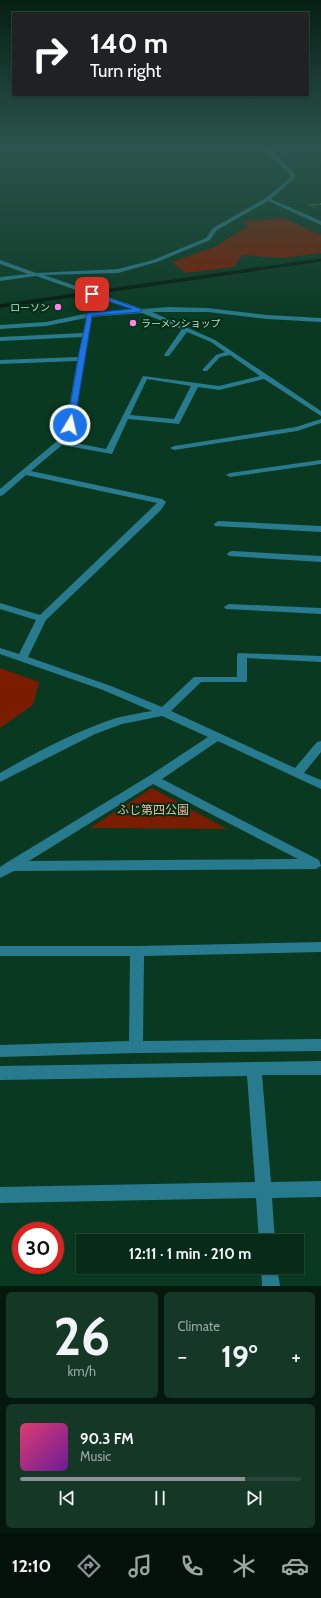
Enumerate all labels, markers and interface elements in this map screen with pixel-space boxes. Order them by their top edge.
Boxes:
text: 140 m [90,26,168,60]
icon: right [24,28,76,80]
text: Turn right [90,60,161,82]
pin [75,277,109,311]
icon: arrive [81,283,103,305]
place label: ローソン [10,301,50,314]
marker: ローソン [53,302,63,312]
place label: ラーメンショップ [141,317,221,330]
marker: ラーメンショップ [128,318,138,328]
position arrow [49,404,91,446]
park label: ふじ第四公園 [117,802,189,817]
speed limit sign: 30 [12,1222,64,1274]
text: 12:11 · 1 min · 210 m [129,1245,251,1263]
text: 26 [53,1305,110,1368]
text: Climate [178,1318,220,1334]
text: 19° [221,1338,258,1375]
text: − [178,1343,187,1370]
text: + [291,1343,301,1370]
text: km/h [68,1363,96,1379]
text: 90.3 FM [80,1430,134,1448]
text: Music [80,1448,111,1464]
icon: previous [56,1487,78,1509]
icon: pause [149,1487,171,1509]
icon: next [243,1487,265,1509]
icon: directions [75,1552,103,1580]
icon: music [126,1552,154,1580]
icon: phone [178,1552,206,1580]
icon: climate [230,1552,258,1580]
icon: car [281,1552,309,1580]
text: 12:10 [12,1555,51,1577]

